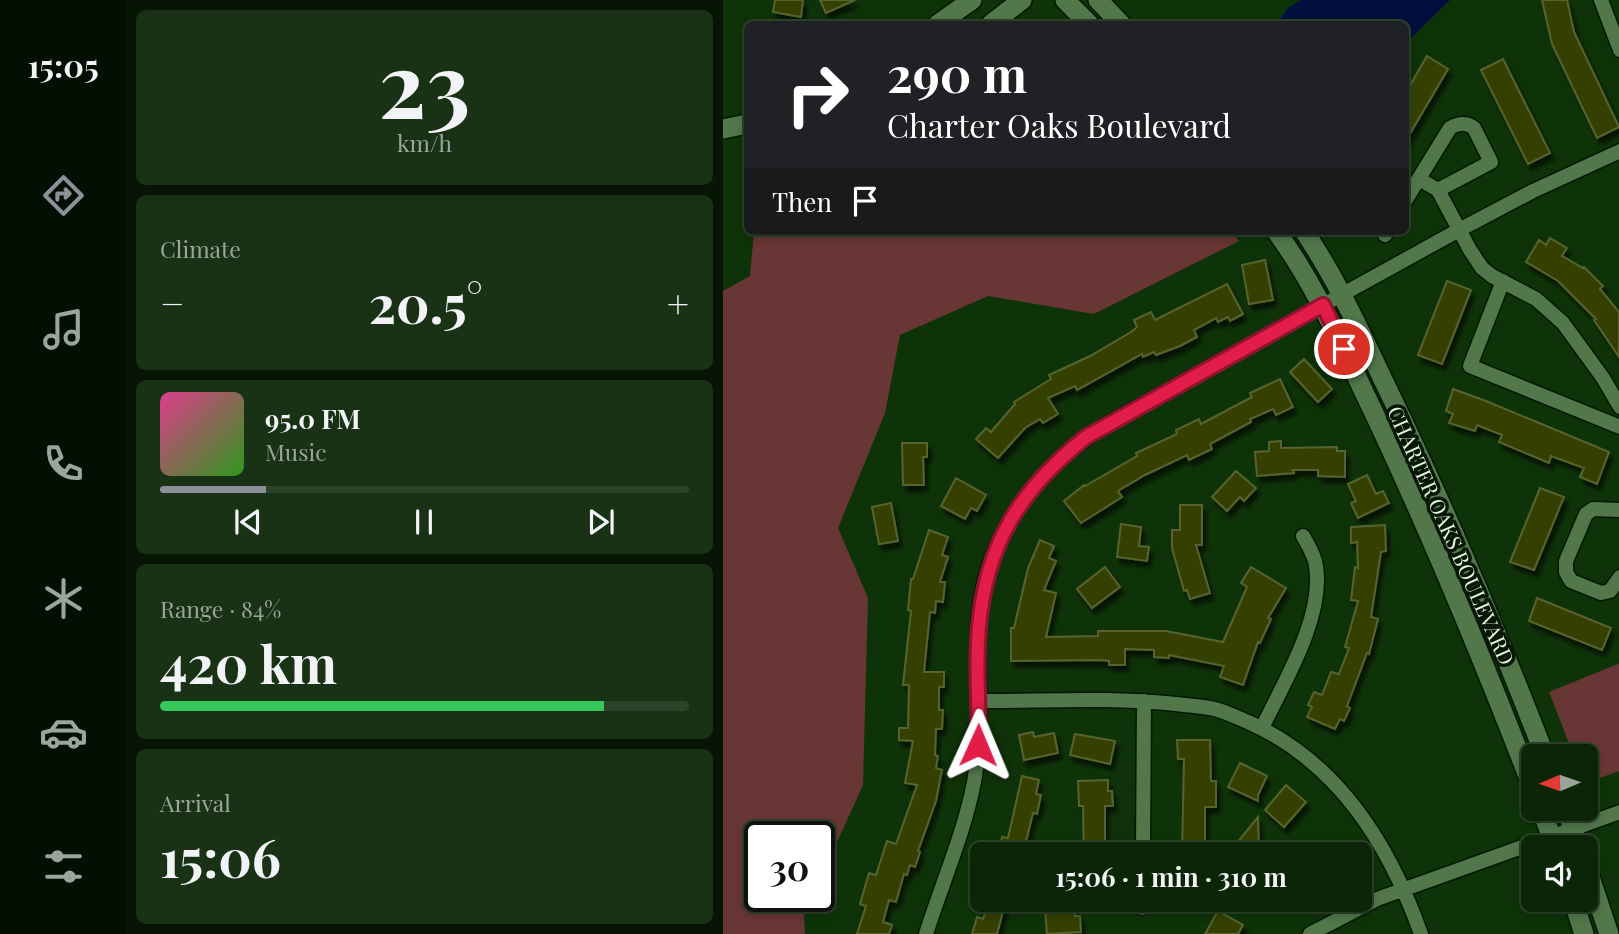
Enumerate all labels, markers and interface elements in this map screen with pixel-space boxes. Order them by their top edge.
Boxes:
text: 23 [378,21,471,142]
text: 290 m [887,40,1027,105]
text: 15:05 [27,43,99,86]
icon: right [772,49,863,140]
text: Charter Oaks Boulevard [887,103,1231,146]
text: km/h [397,127,452,158]
icon: directions [39,171,88,220]
icon: arrive [846,182,884,220]
text: Then [772,184,832,219]
text: Climate [160,233,241,264]
text: 20.5° [369,268,483,337]
text: − [160,277,185,328]
text: + [667,277,689,328]
icon: music [39,305,88,354]
pin [1314,319,1374,379]
icon: arrive [1325,330,1363,368]
text: 95.0 FM [265,401,361,436]
street label: CHARTER OAKS BOULEVARD [1382,401,1522,669]
text: Music [265,436,326,467]
icon: phone [39,439,88,488]
icon: previous [229,503,267,541]
icon: pause [405,503,443,541]
icon: next [582,503,620,541]
icon: climate [39,574,88,623]
text: Range · 84% [160,593,281,624]
text: 420 km [160,628,337,697]
icon: car [39,708,88,757]
position arrow [941,708,1015,782]
north arrow [1521,744,1598,821]
map controls [1521,744,1598,912]
text: Arrival [160,787,231,818]
speed limit sign: 30 [744,821,835,912]
text: 15:06 [160,822,281,891]
button: sound [1521,835,1598,912]
icon: filters [39,842,88,891]
text: 15:06 · 1 min · 310 m [1055,859,1287,894]

